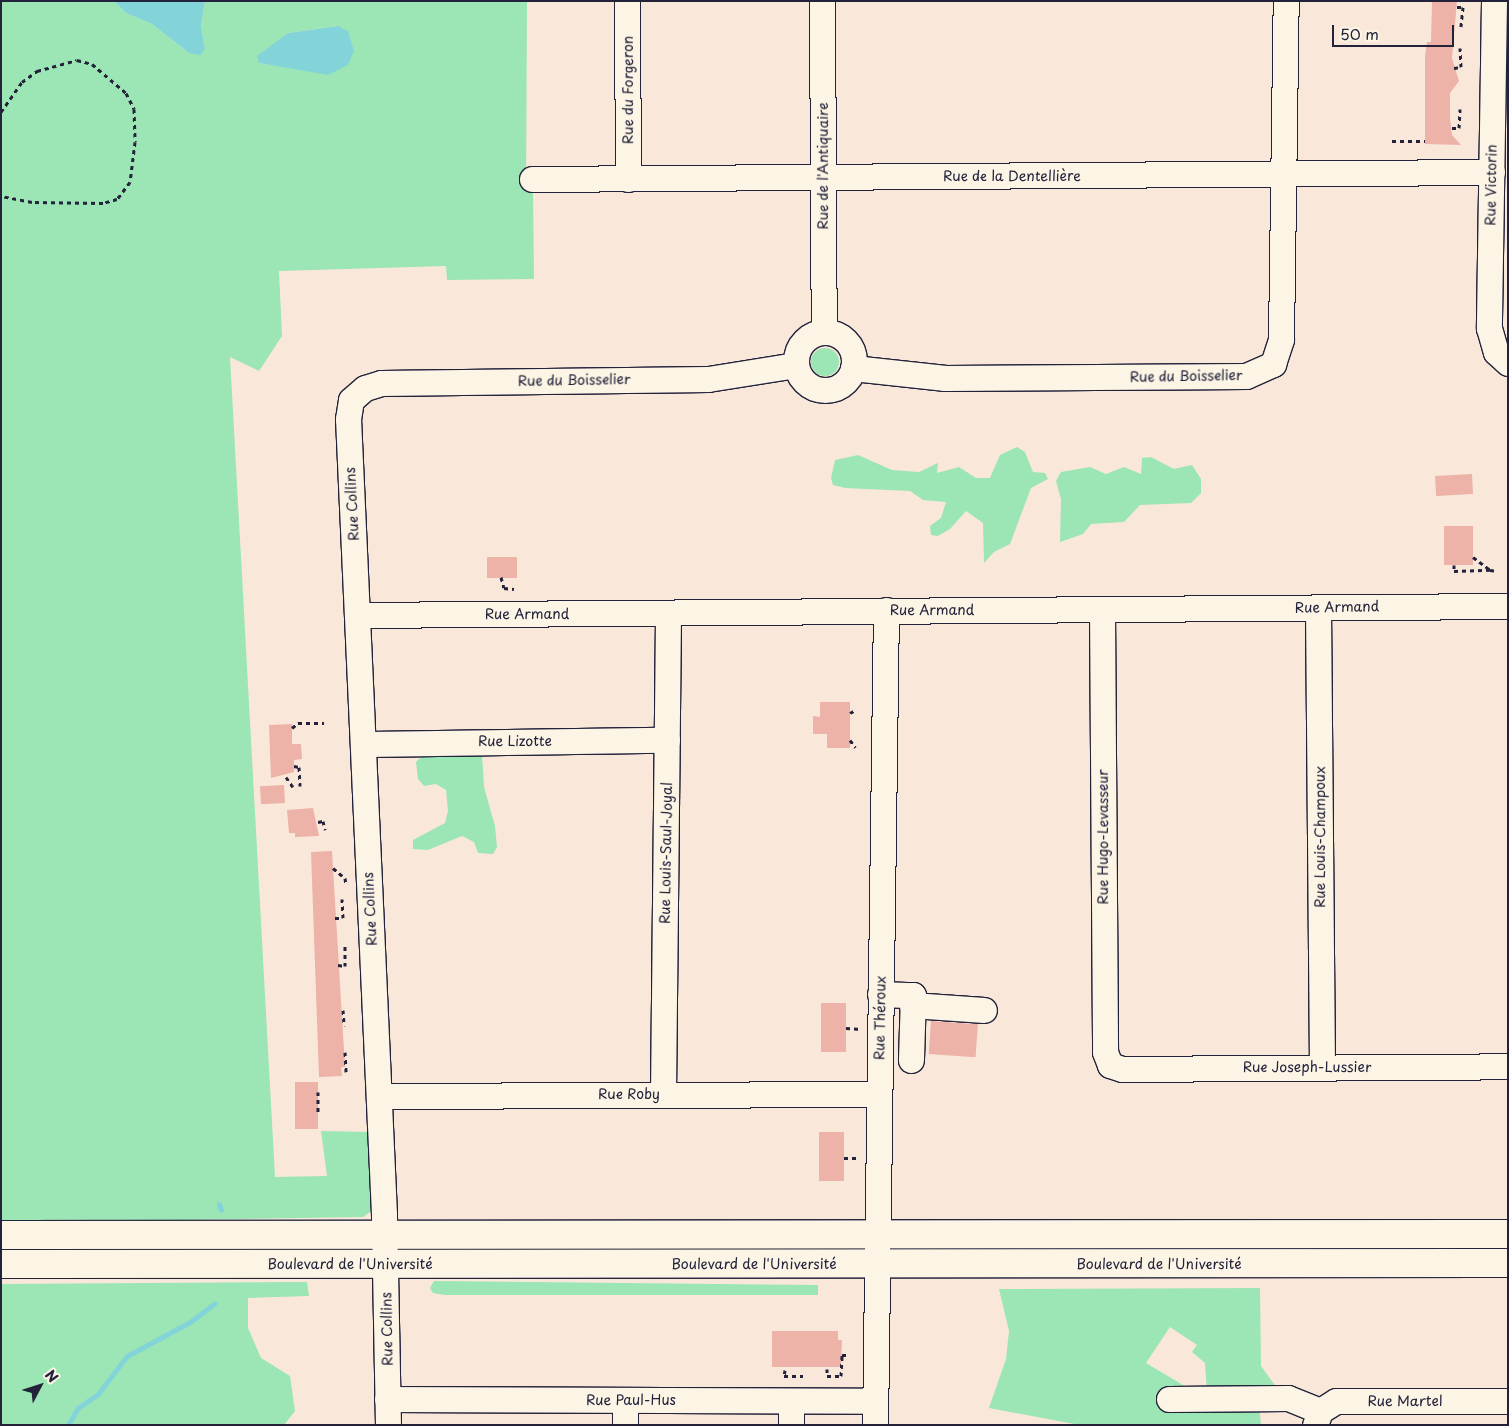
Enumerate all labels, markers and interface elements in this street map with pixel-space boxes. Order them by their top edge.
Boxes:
scale bar [1334,15,1456,47]
text: 50 m [1340,22,1379,45]
street label: Rue du Forgeron [620,35,636,145]
street label: Rue de l'Antiquaire [815,101,831,231]
street label: Rue Victorin [1482,143,1500,227]
street label: Rue de la Dentellière [942,168,1082,184]
street label: Rue du Boisselier [1128,367,1244,385]
street label: Rue du Boisselier [516,371,632,389]
street label: Rue Collins [342,466,362,542]
street label: Rue Armand [1294,598,1380,616]
street label: Rue Armand [889,602,975,618]
street label: Rue Armand [484,606,570,622]
street label: Rue Lizotte [478,733,552,749]
street label: Rue Louis-Champoux [1312,766,1328,908]
street label: Rue Hugo-Levasseur [1095,769,1111,905]
street label: Rue Louis-Saul-Joyal [656,781,676,925]
street label: Rue Collins [360,871,380,947]
street label: Rue Théroux [871,975,889,1061]
street label: Rue Joseph-Lussier [1242,1059,1372,1075]
street label: Rue Roby [597,1086,661,1102]
street label: Boulevard de l'Université [267,1256,433,1272]
street label: Boulevard de l'Université [671,1256,837,1272]
street label: Boulevard de l'Université [1076,1256,1242,1272]
street label: Rue Collins [378,1291,396,1367]
north arrow [15,1361,65,1411]
text: N [40,1365,63,1387]
street label: Rue Paul-Hus [585,1392,677,1408]
street label: Rue Martel [1367,1393,1443,1409]

